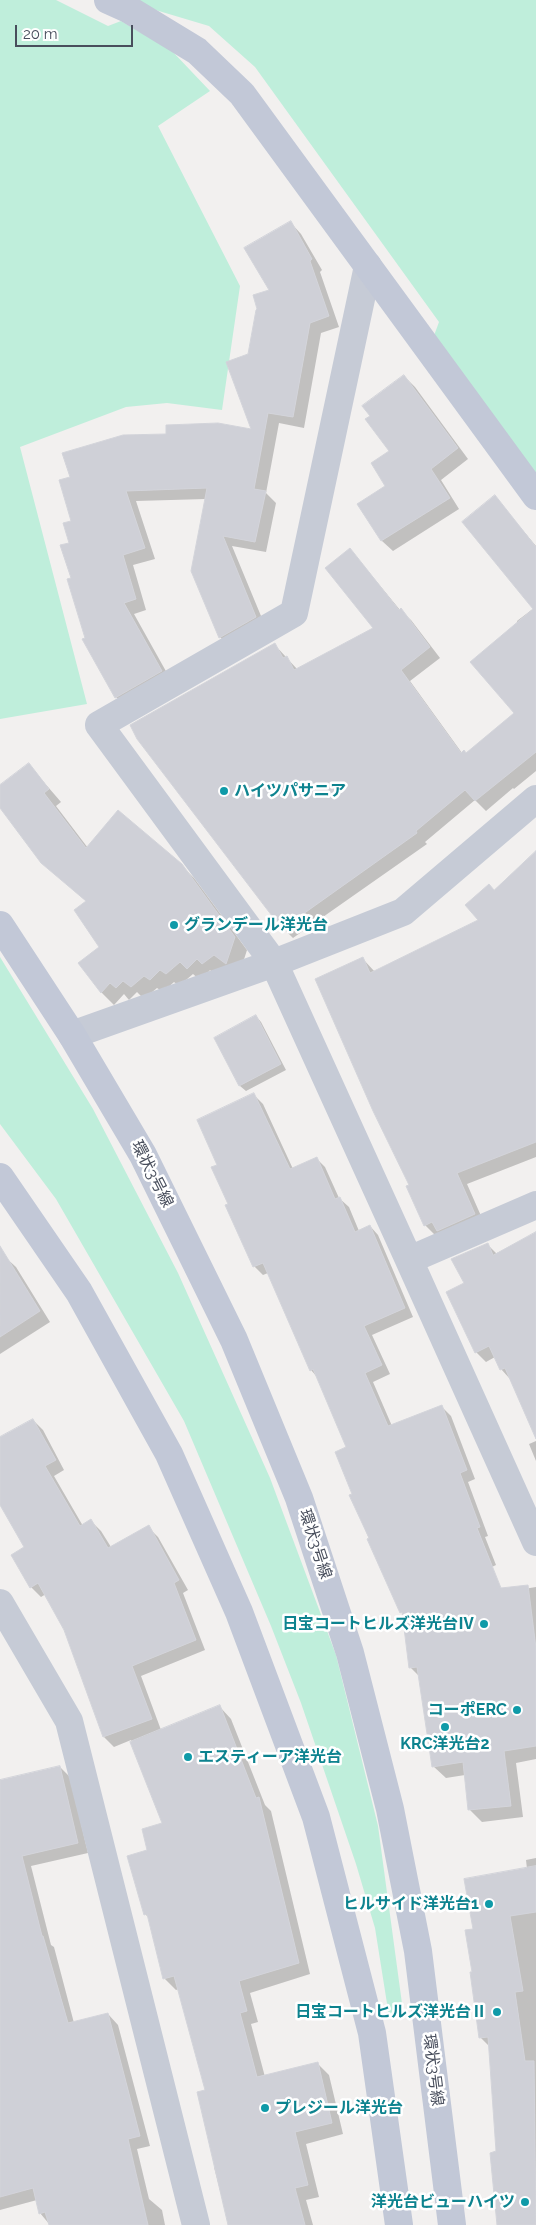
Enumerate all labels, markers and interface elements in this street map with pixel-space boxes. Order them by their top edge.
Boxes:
scale bar [18,15,135,47]
text: 20 m [23,25,58,43]
place label: ハイツパサニア [234,781,346,801]
marker: ハイツパサニア [218,785,230,797]
place label: グランデール洋光台 [184,915,328,935]
marker: グランデール洋光台 [168,919,180,931]
street label: 環状3号線 [127,1137,177,1211]
street label: 環状3号線 [295,1507,335,1581]
place label: 日宝コートヒルズ洋光台Ⅳ [282,1614,474,1634]
marker: 日宝コートヒルズ洋光台Ⅳ [478,1618,490,1630]
place label: コーポERC [428,1700,507,1720]
marker: コーポERC [511,1704,523,1716]
marker: KRC洋光台2 [439,1721,451,1733]
place label: KRC洋光台2 [400,1734,490,1754]
place label: エスティーア洋光台 [198,1747,342,1767]
marker: エスティーア洋光台 [182,1751,194,1763]
place label: ヒルサイド洋光台1 [343,1894,479,1914]
marker: ヒルサイド洋光台1 [483,1898,495,1910]
place label: 日宝コートヒルズ洋光台Ⅱ [295,2002,487,2022]
marker: 日宝コートヒルズ洋光台Ⅱ [491,2006,503,2018]
street label: 環状3号線 [419,2033,447,2107]
place label: プレジール洋光台 [275,2098,403,2118]
marker: プレジール洋光台 [259,2102,271,2114]
place label: 洋光台ビューハイツ [371,2192,515,2212]
marker: 洋光台ビューハイツ [519,2196,531,2208]

